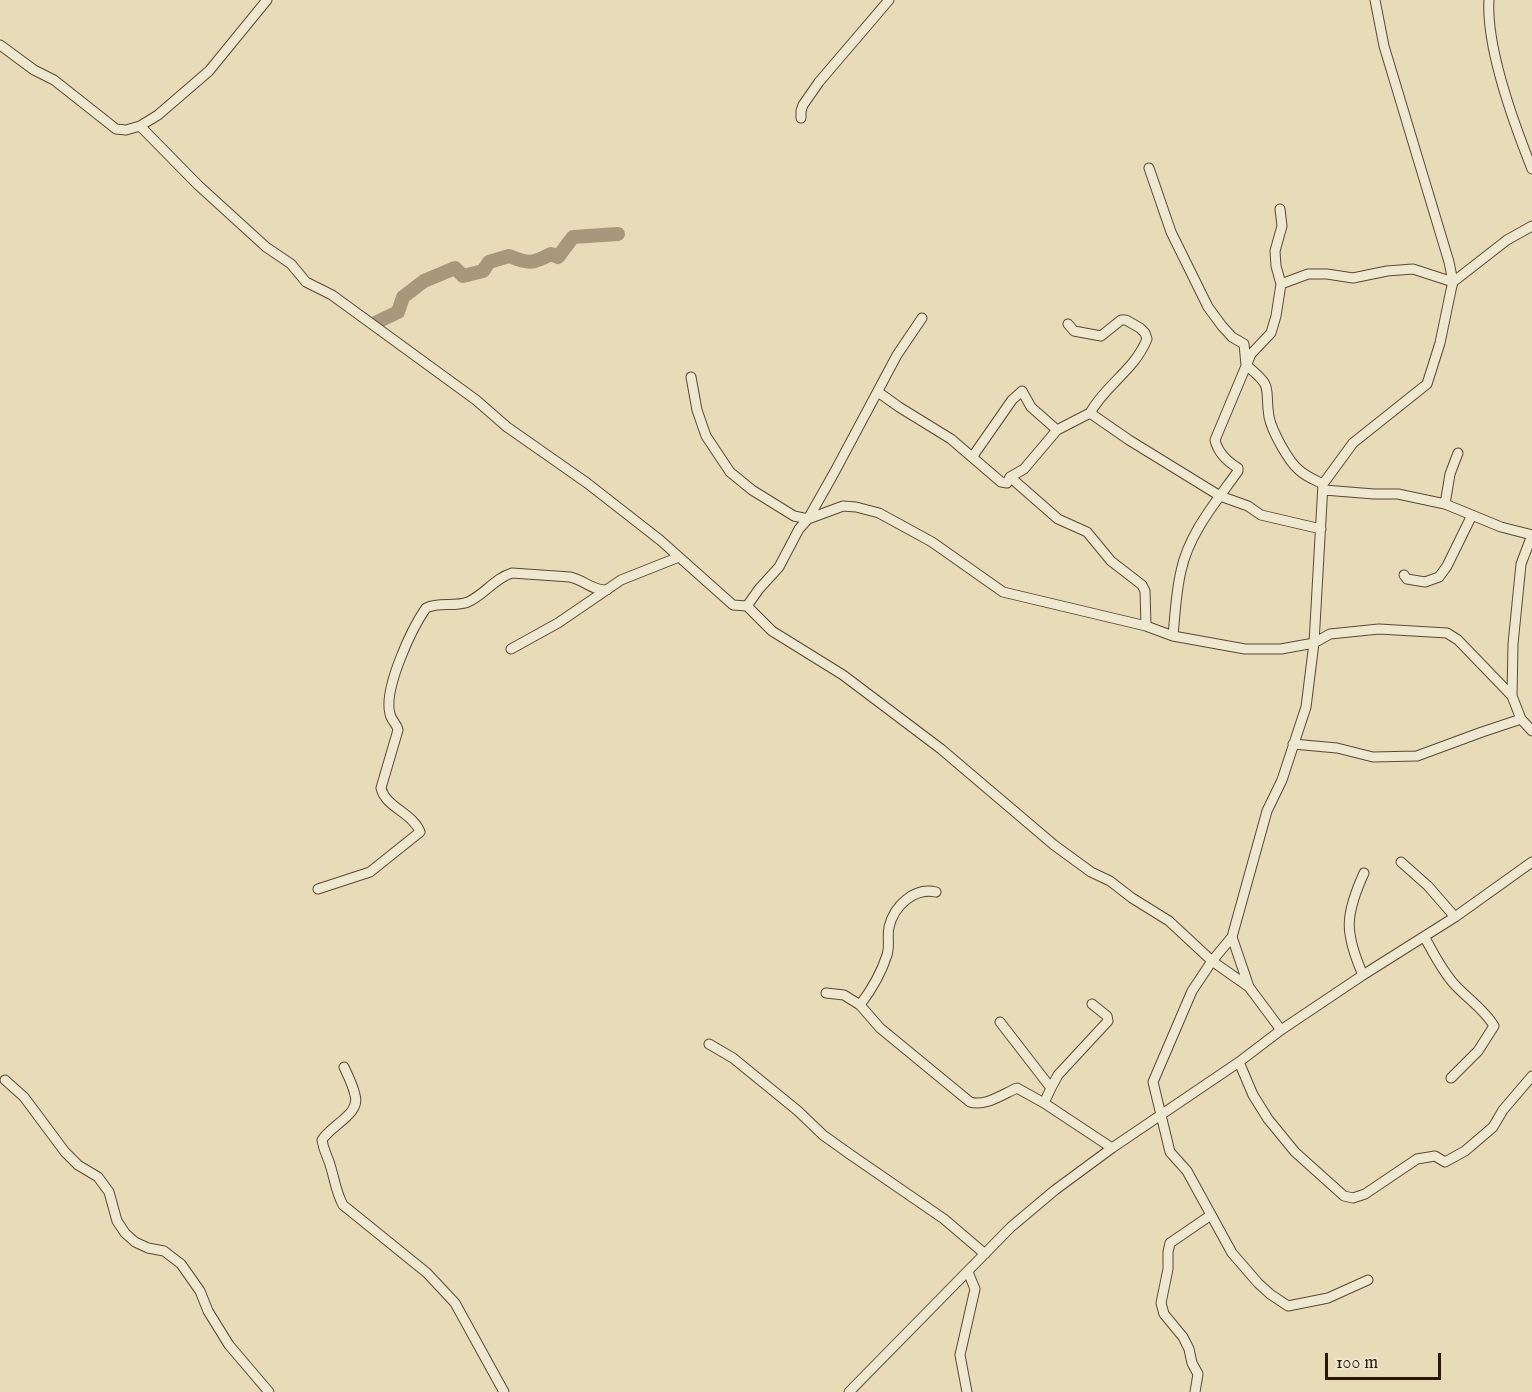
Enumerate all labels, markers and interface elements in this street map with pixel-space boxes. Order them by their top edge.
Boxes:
scale bar [1328,1341,1444,1379]
text: 100 m [1336,1352,1378,1375]

